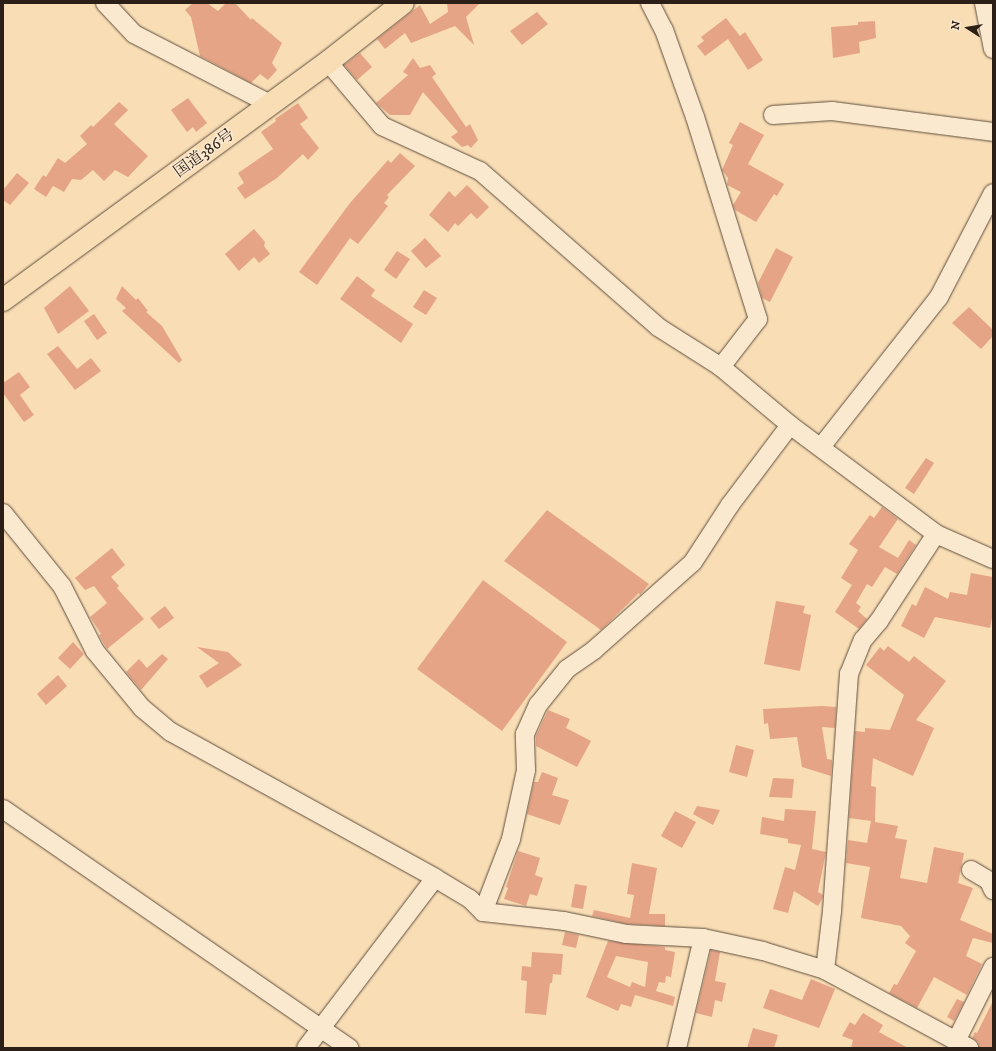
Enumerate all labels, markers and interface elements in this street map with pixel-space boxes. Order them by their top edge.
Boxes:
north arrow [948,8,988,48]
text: N [948,20,964,31]
street label: 国道386号 [170,125,238,181]

